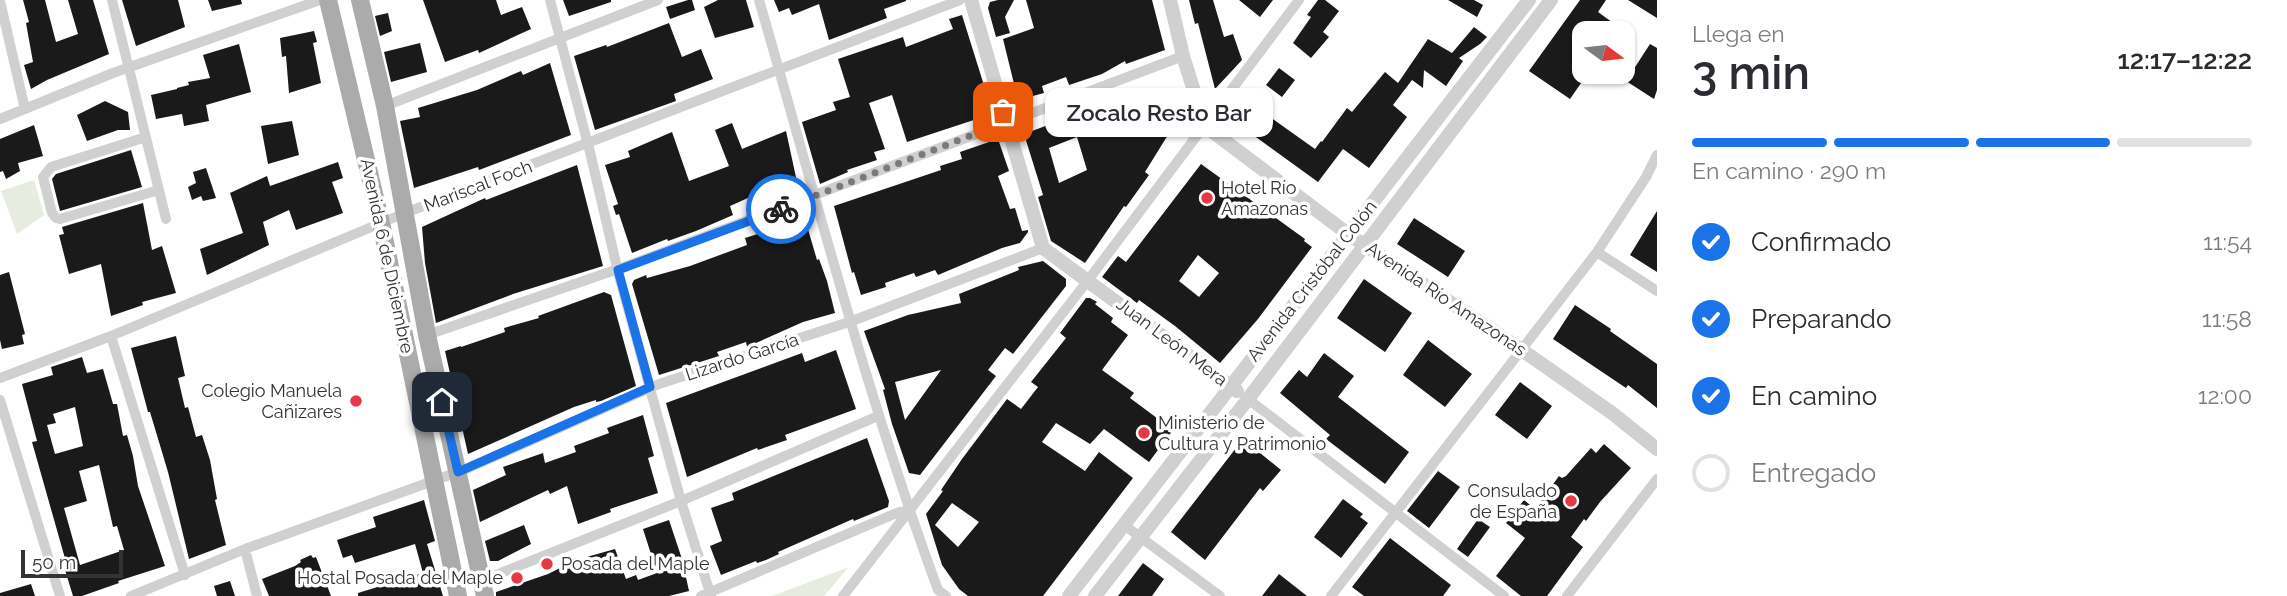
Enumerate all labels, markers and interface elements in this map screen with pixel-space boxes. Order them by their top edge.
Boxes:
text: Llega en [1692,20,1785,47]
north arrow [1572,21,1634,84]
map controls [1572,21,1635,84]
text: 12:17–12:22 [2118,45,2252,75]
text: 3 min [1692,46,1810,100]
pin [973,82,1033,142]
callout: Zocalo Resto Bar [1045,88,1272,136]
icon: bag [984,93,1022,131]
text: Zocalo Resto Bar [1067,99,1251,126]
street label: Mariscal Foch [421,155,535,216]
street label: Avenida 6 de Diciembre [357,157,418,356]
text: En camino · 290 m [1692,157,1886,184]
courier [746,174,816,244]
place label: Hotel Río Amazonas [1221,177,1308,219]
icon: bike [762,190,800,228]
marker: Hotel Río Amazonas [1199,190,1215,206]
street label: Avenida Cristóbal Colón [1242,196,1381,365]
icon: check [1692,223,1730,261]
text: Confirmado [1751,227,1891,257]
text: 11:54 [2203,228,2252,255]
street label: Avenida Río Amazonas [1362,237,1531,360]
street label: Juan León Mera [1113,293,1232,390]
icon: check [1692,300,1730,338]
text: Preparando [1751,304,1891,334]
text: 11:58 [2202,305,2252,332]
street label: Lizardo García [682,328,801,385]
pin [412,372,472,432]
icon: check [1692,377,1730,415]
place label: Colegio Manuela Cañizares [201,380,342,422]
text: En camino [1751,381,1877,411]
text: 12:00 [2198,382,2252,409]
icon: home [423,383,461,421]
marker: Colegio Manuela Cañizares [348,393,364,409]
place label: Ministerio de Cultura y Patrimonio [1158,412,1326,454]
marker: Ministerio de Cultura y Patrimonio [1136,425,1152,441]
text: Entregado [1751,458,1876,488]
place label: Consulado de España [1467,480,1557,522]
marker: Consulado de España [1563,493,1579,509]
scale bar [21,547,122,579]
text: 50 m [32,551,76,573]
place label: Posada del Maple [561,553,710,574]
marker: Posada del Maple [539,556,555,572]
place label: Hostal Posada del Maple [297,567,503,588]
marker: Hostal Posada del Maple [509,570,525,586]

